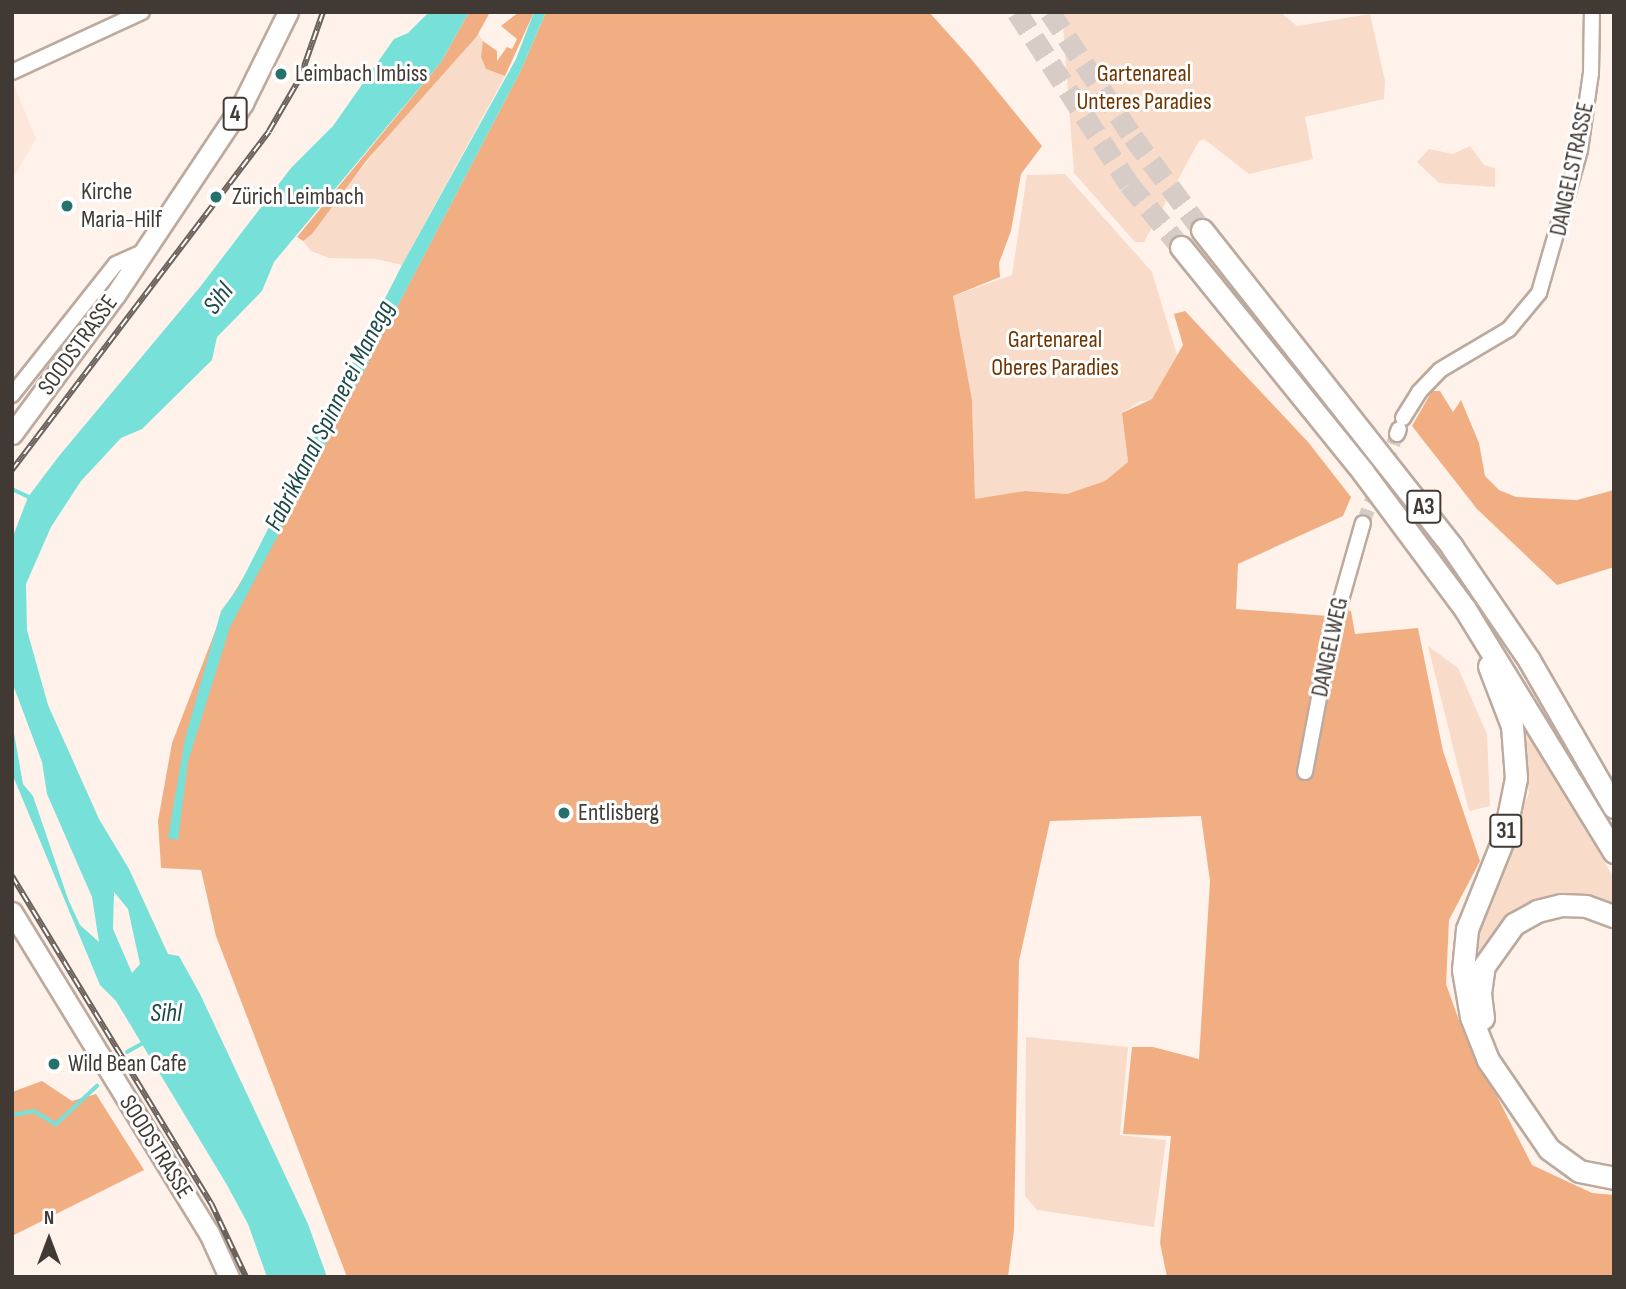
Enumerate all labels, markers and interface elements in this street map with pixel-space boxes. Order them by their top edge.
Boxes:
place label: Leimbach Imbiss [295,60,428,88]
park label: Gartenareal Unteres Paradies [1076,60,1212,116]
marker: Leimbach Imbiss [273,66,289,82]
road number: 4 [221,94,249,134]
street label: DANGELSTRASSE [1544,100,1600,238]
place label: Kirche Maria-Hilf [81,178,162,234]
place label: Zürich Leimbach [232,183,364,211]
marker: Zürich Leimbach [206,187,226,207]
marker: Kirche Maria-Hilf [59,198,75,214]
water label: Sihl [197,277,241,321]
street label: SOODSTRASSE [32,289,124,401]
water label: Fabrikkanal Spinnerei Manegg [258,296,402,536]
park label: Gartenareal Oberes Paradies [991,326,1119,382]
road number: A3 [1405,488,1443,526]
street label: DANGELWEG [1305,595,1355,699]
place label: Entlisberg [578,799,659,827]
marker: Entlisberg [556,805,572,821]
road number: 31 [1488,811,1524,850]
water label: Sihl [150,998,182,1030]
place label: Wild Bean Cafe [68,1050,187,1078]
marker: Wild Bean Cafe [46,1056,62,1072]
street label: SOODSTRASSE [113,1090,199,1204]
north arrow [14,1205,84,1275]
text: N [44,1207,54,1230]

